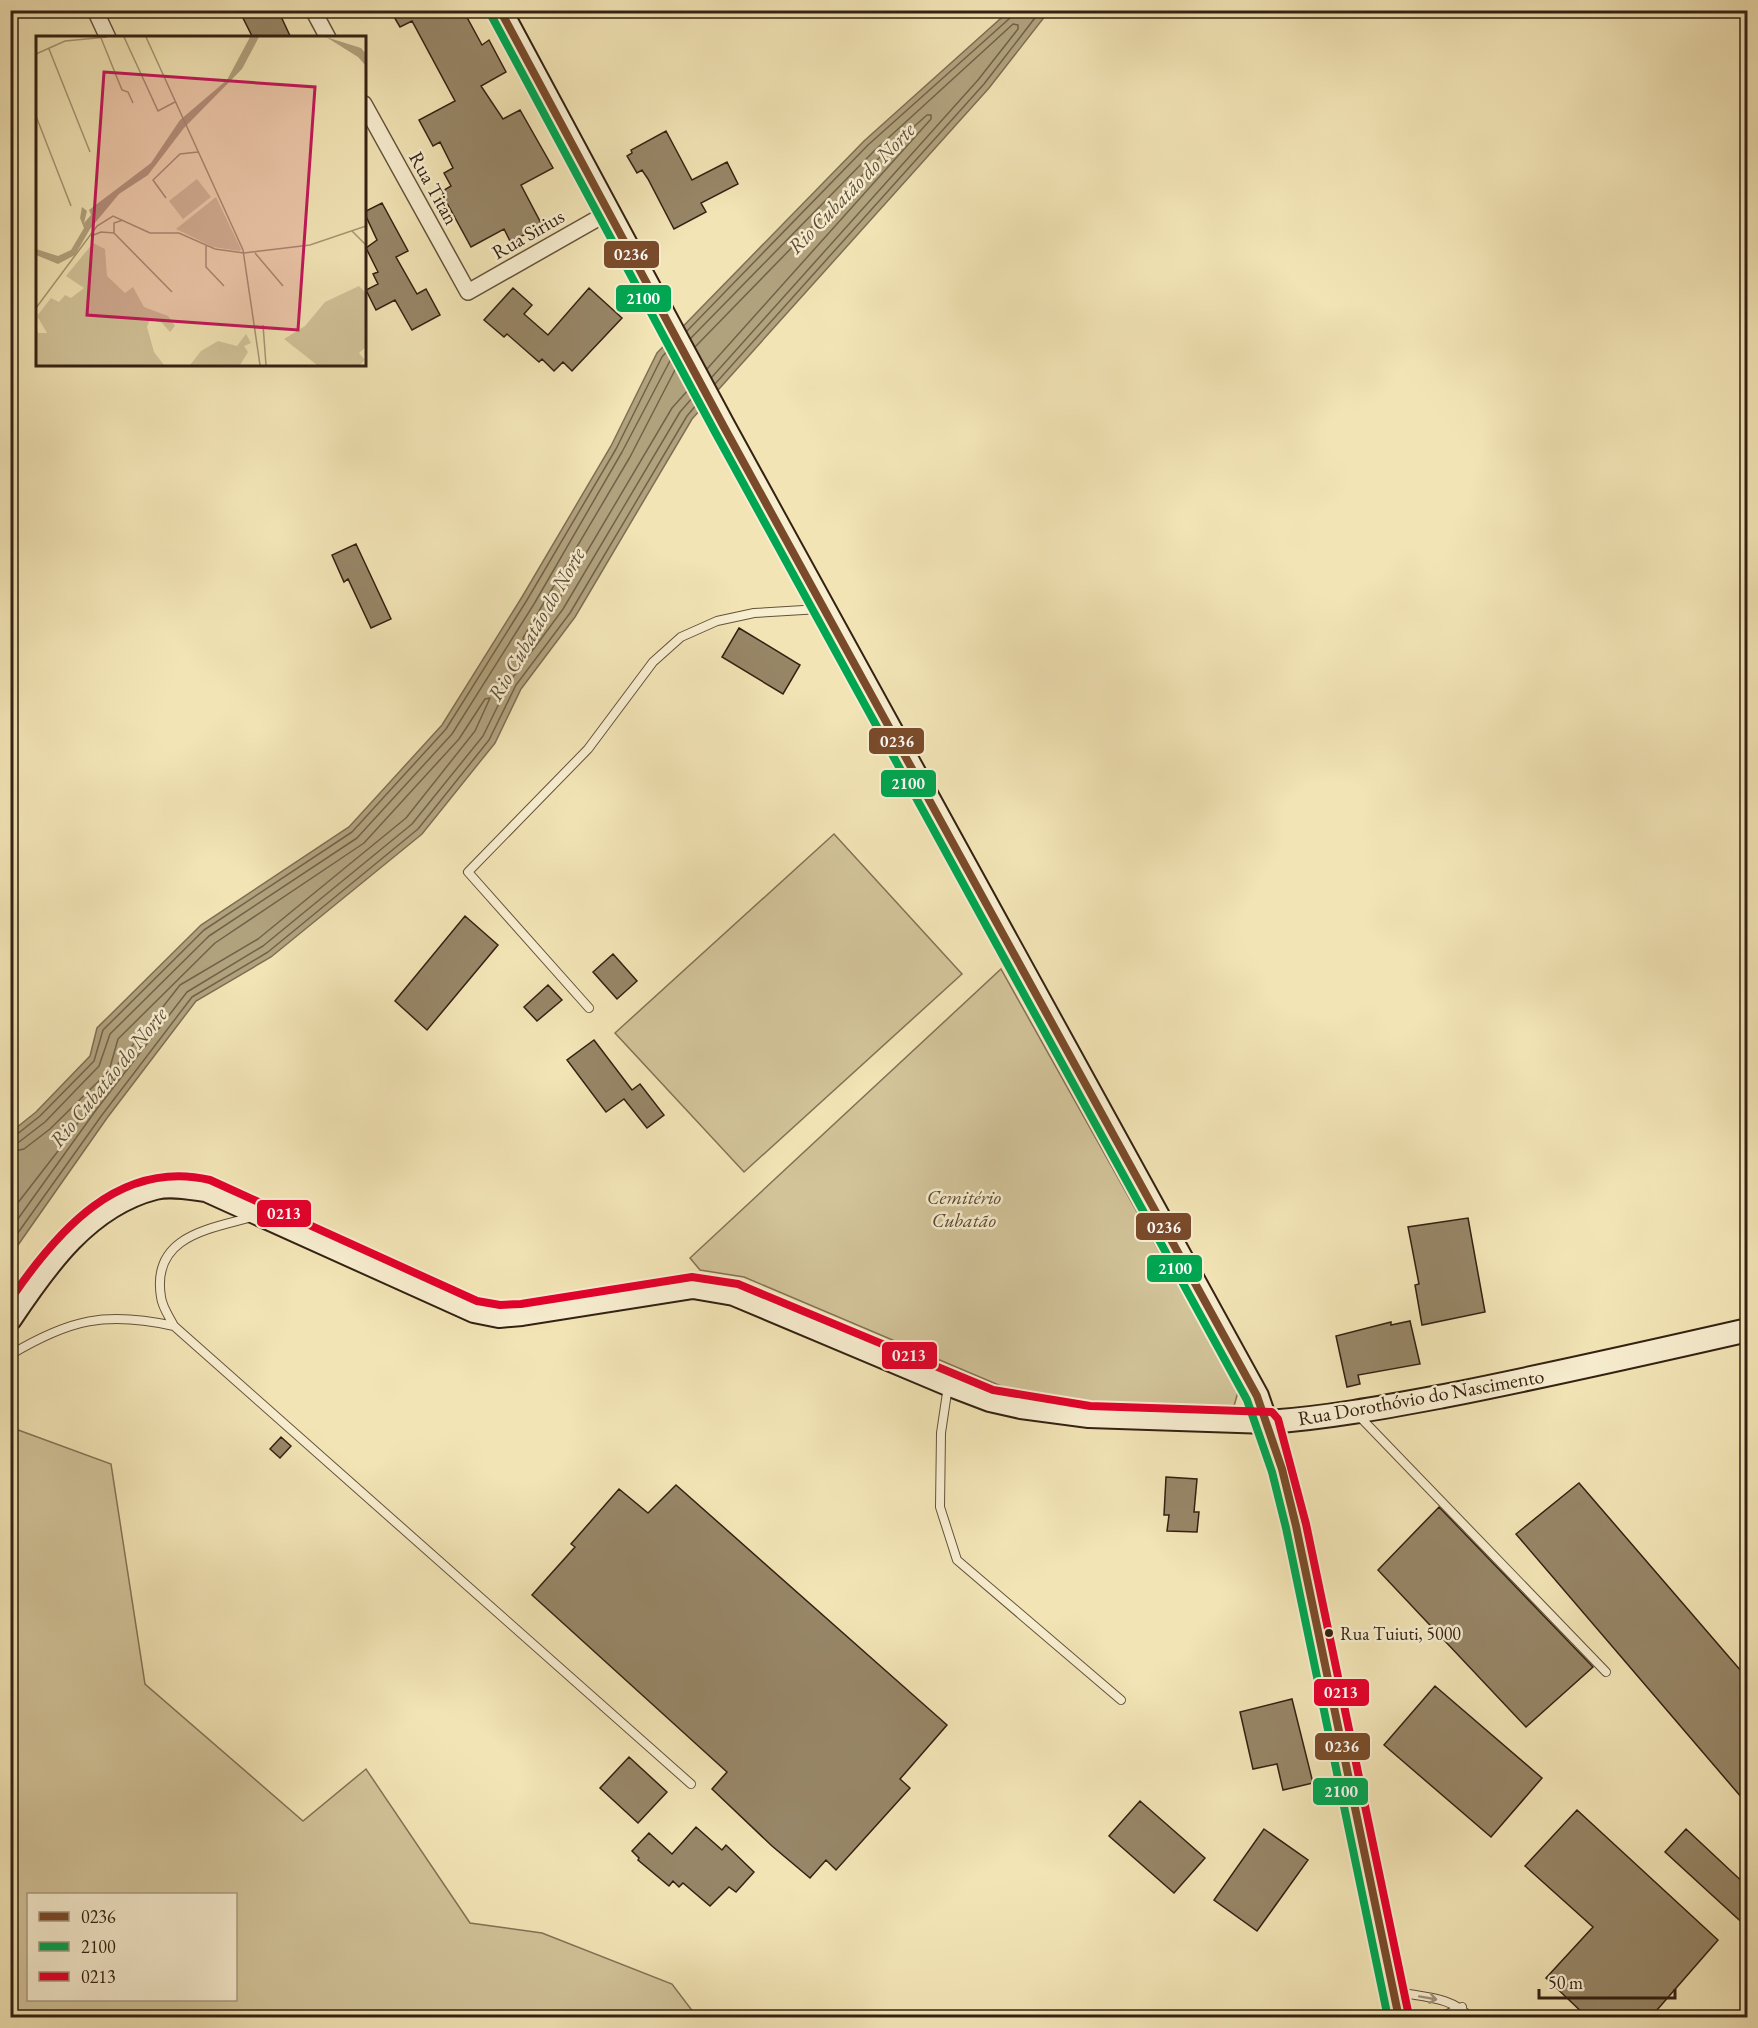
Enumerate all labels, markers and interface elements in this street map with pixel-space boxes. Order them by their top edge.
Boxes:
inset map [36,36,366,366]
water label: Rio Cubatão do Norte [781,116,921,259]
street label: Rua Titan [403,147,465,230]
street label: Rua Sirius [487,203,569,265]
line badge: 0236 [603,240,660,269]
text: 0236 [614,244,648,265]
line badge: 2100 [615,284,672,313]
text: 2100 [626,288,660,309]
water label: Rio Cubatão do Norte [481,542,591,705]
line badge: 0236 [868,727,925,755]
text: 0236 [880,731,914,752]
line badge: 2100 [880,769,937,798]
text: 2100 [891,773,925,794]
water label: Rio Cubatão do Norte [43,1001,173,1153]
park label: Cemitério Cubatão [927,1184,1002,1233]
line badge: 0213 [256,1199,312,1228]
text: 0213 [267,1203,301,1224]
line badge: 0236 [1135,1212,1192,1241]
text: 0236 [1147,1217,1181,1238]
line badge: 2100 [1146,1254,1203,1283]
text: 2100 [1158,1258,1192,1279]
line badge: 0213 [881,1341,938,1370]
text: 0213 [892,1345,926,1366]
street label: Rua Dorothóvio do Nascimento [1296,1363,1546,1431]
place label: Rua Tuiuti, 5000 [1340,1622,1461,1645]
marker: Rua Tuiuti, 5000 [1323,1627,1335,1639]
line badge: 0213 [1313,1678,1370,1707]
text: 0213 [1324,1682,1358,1703]
line badge: 0236 [1314,1732,1371,1761]
text: 0236 [1325,1736,1359,1757]
line badge: 2100 [1312,1777,1369,1806]
text: 2100 [1324,1781,1358,1802]
legend [27,1893,237,2001]
text: 0236 [81,1905,116,1928]
text: 2100 [81,1935,116,1958]
scale bar [1539,1962,1676,2000]
text: 0213 [81,1965,116,1988]
text: 50 m [1548,1971,1583,1994]
one-way arrow [1418,1993,1437,2004]

